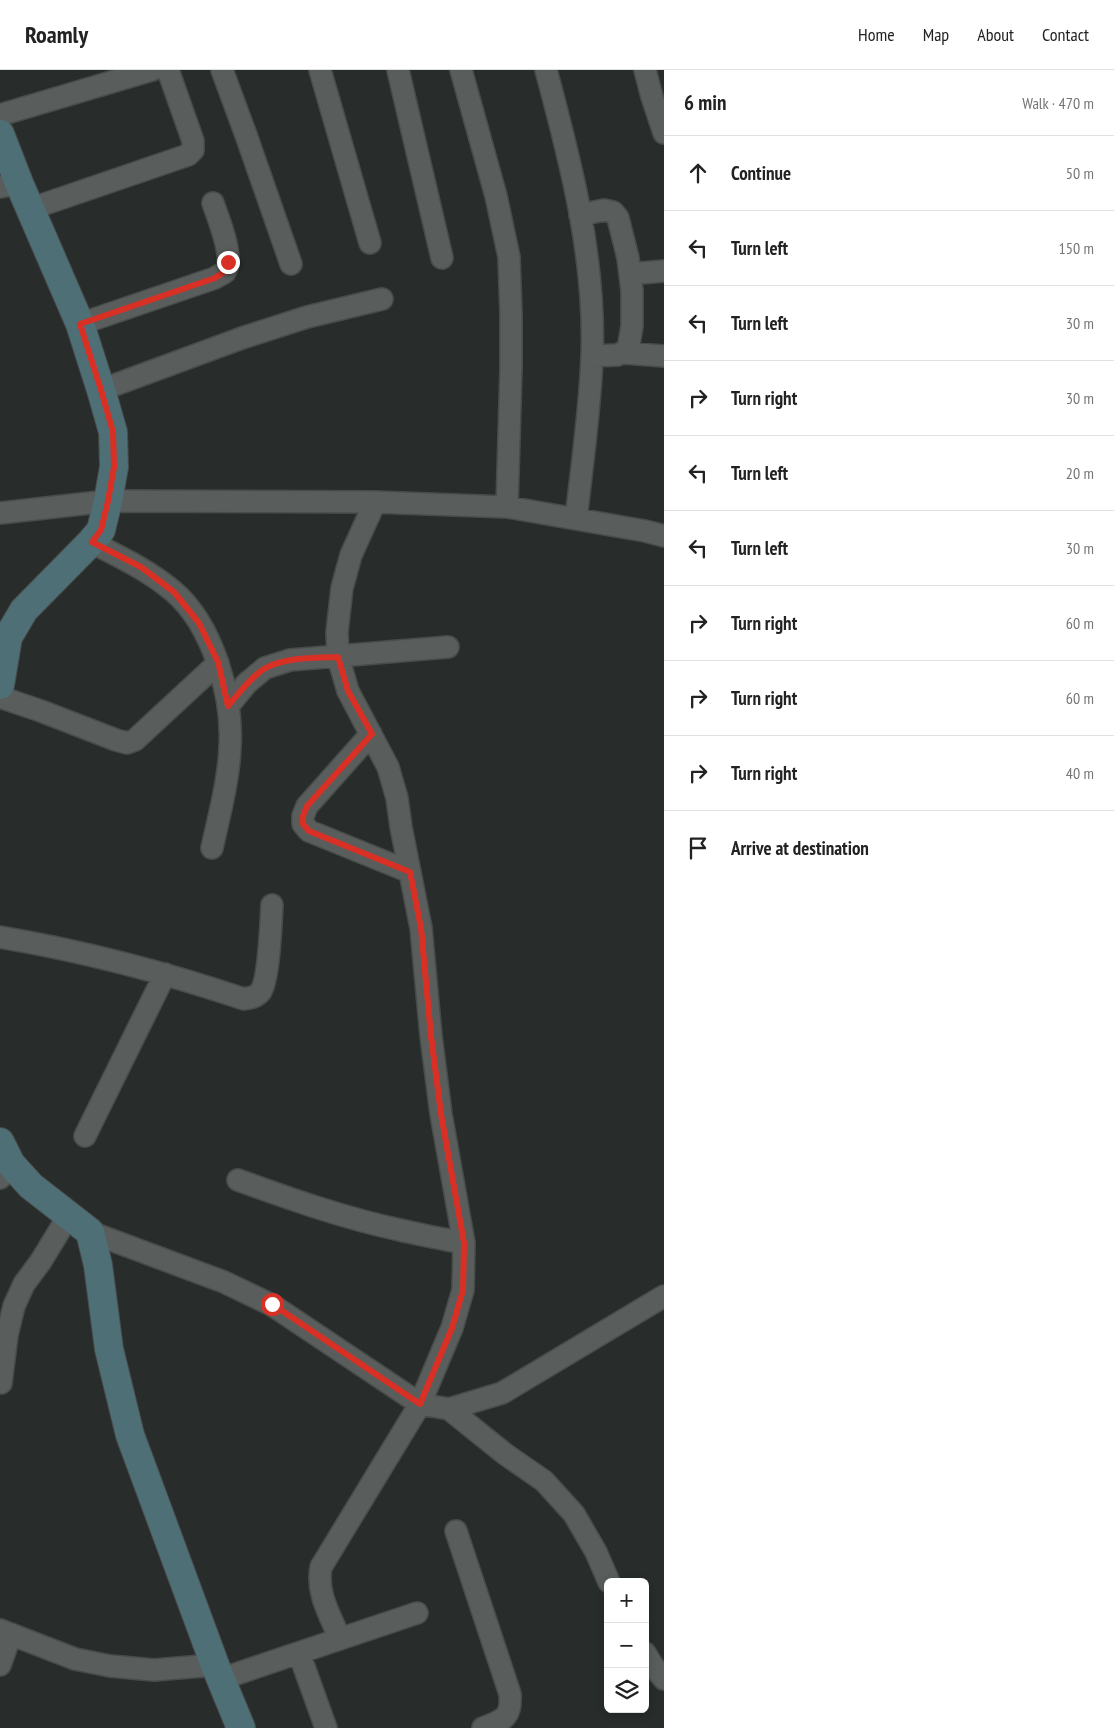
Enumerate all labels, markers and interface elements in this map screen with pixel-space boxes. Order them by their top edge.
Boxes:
text: Roamly [25,19,88,50]
text: Home [858,23,895,46]
text: Map [923,23,949,46]
text: About [977,23,1014,46]
text: Contact [1042,23,1089,46]
text: 6 min [684,89,726,116]
text: Walk · 470 m [1022,93,1094,113]
icon: ahead [684,159,712,187]
text: Continue [731,161,791,185]
text: 50 m [1066,163,1094,183]
icon: left [684,234,712,262]
text: Turn left [731,236,788,260]
text: 150 m [1059,238,1094,258]
route end [217,251,240,274]
icon: left [684,309,712,337]
text: Turn left [731,311,788,335]
text: 30 m [1066,313,1094,333]
icon: right [684,384,712,412]
text: Turn right [731,386,797,410]
text: 30 m [1066,388,1094,408]
icon: left [684,459,712,487]
text: Turn left [731,461,788,485]
text: 20 m [1066,463,1094,483]
icon: left [684,534,712,562]
text: Turn left [731,536,788,560]
text: 30 m [1066,538,1094,558]
icon: right [684,609,712,637]
text: Turn right [731,611,797,635]
text: 60 m [1066,613,1094,633]
icon: right [684,684,712,712]
text: Turn right [731,686,797,710]
text: 60 m [1066,688,1094,708]
icon: right [684,759,712,787]
text: Turn right [731,761,797,785]
text: 40 m [1066,763,1094,783]
icon: arrive [684,834,712,862]
text: Arrive at destination [731,836,869,860]
route start [261,1293,284,1316]
map controls [604,1578,649,1713]
button: + [604,1578,649,1623]
button: − [604,1623,649,1668]
button: layers [604,1668,649,1713]

